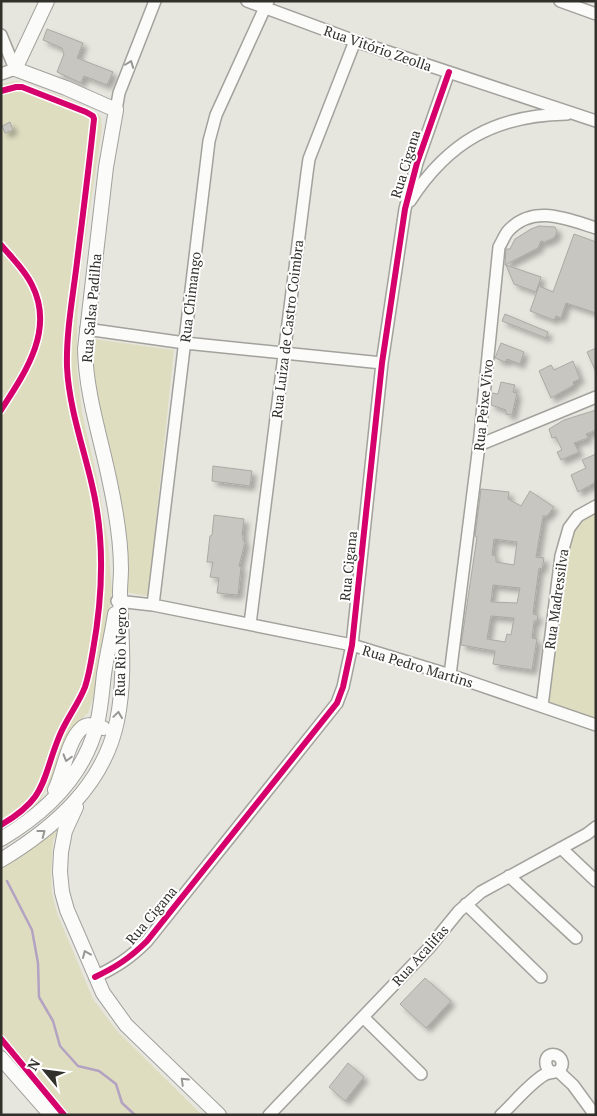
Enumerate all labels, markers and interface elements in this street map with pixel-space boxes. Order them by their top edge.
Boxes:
street label: Rua Vitório Zeolla [322,21,434,75]
one-way arrow [124,60,135,69]
street label: Rua Cigana [386,128,424,200]
street label: Rua Luiza de Castro Coimbra [267,239,307,419]
street label: Rua Chimango [175,250,205,344]
street label: Rua Salsa Padilha [77,253,105,363]
street label: Rua Peixe Vivo [469,358,497,452]
street label: Rua Cigana [335,530,361,602]
street label: Rua Madressilva [540,547,572,651]
street label: Rua Rio Negro [110,607,130,697]
street label: Rua Pedro Martins [360,640,476,692]
one-way arrow [112,710,123,718]
one-way arrow [63,753,73,761]
one-way arrow [36,830,46,839]
street label: Rua Cigana [121,882,181,948]
street label: Rua Acalifas [387,920,453,990]
one-way arrow [81,950,92,959]
north arrow [20,1046,70,1096]
text: N [22,1055,44,1074]
one-way arrow [181,1078,190,1087]

